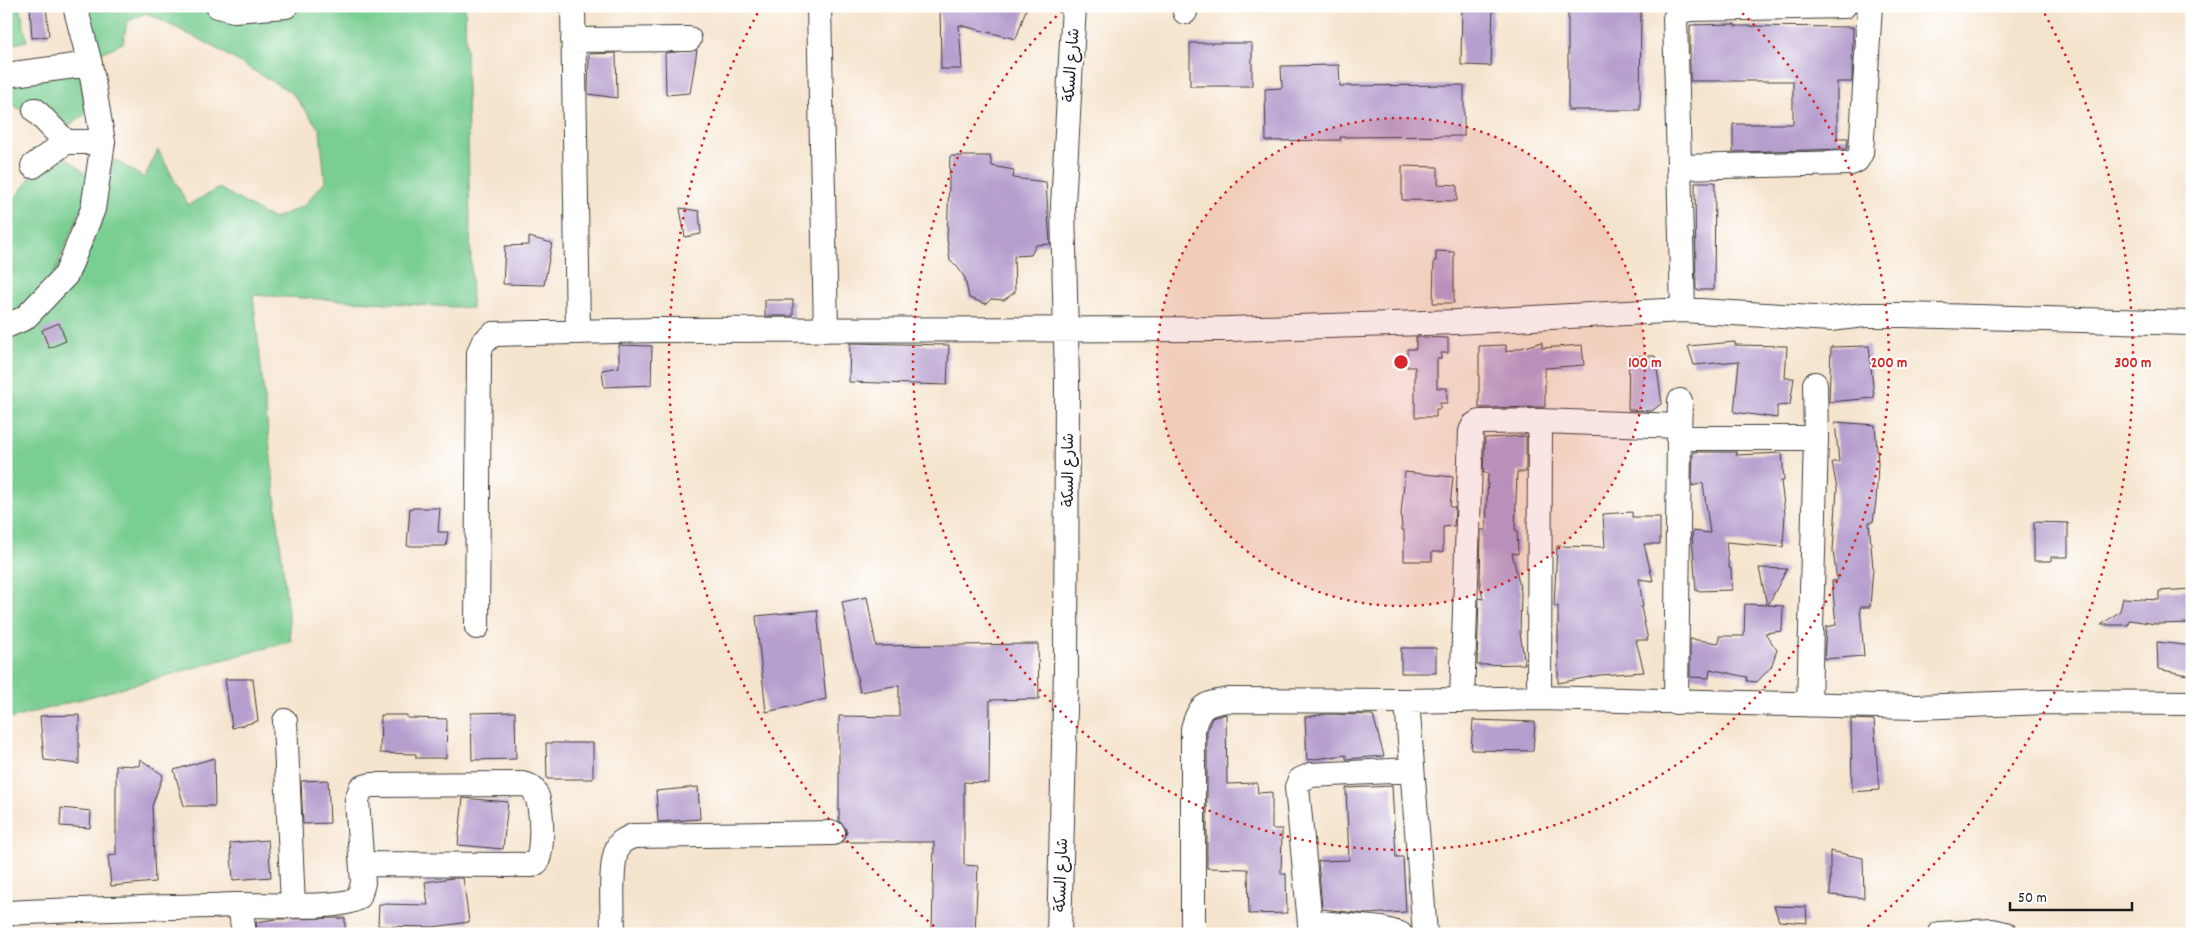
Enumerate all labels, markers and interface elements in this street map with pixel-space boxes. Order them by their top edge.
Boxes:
street label: شارع السكة [1058,27,1087,103]
centre of rings [1392,353,1410,371]
text: 100 m [1628,353,1662,375]
text: 200 m [1871,353,1907,375]
text: 300 m [2115,353,2151,375]
street label: شارع السكة [1058,433,1081,507]
street label: شارع السكة [1050,838,1075,913]
scale bar [2010,880,2133,912]
text: 50 m [2018,888,2047,910]

